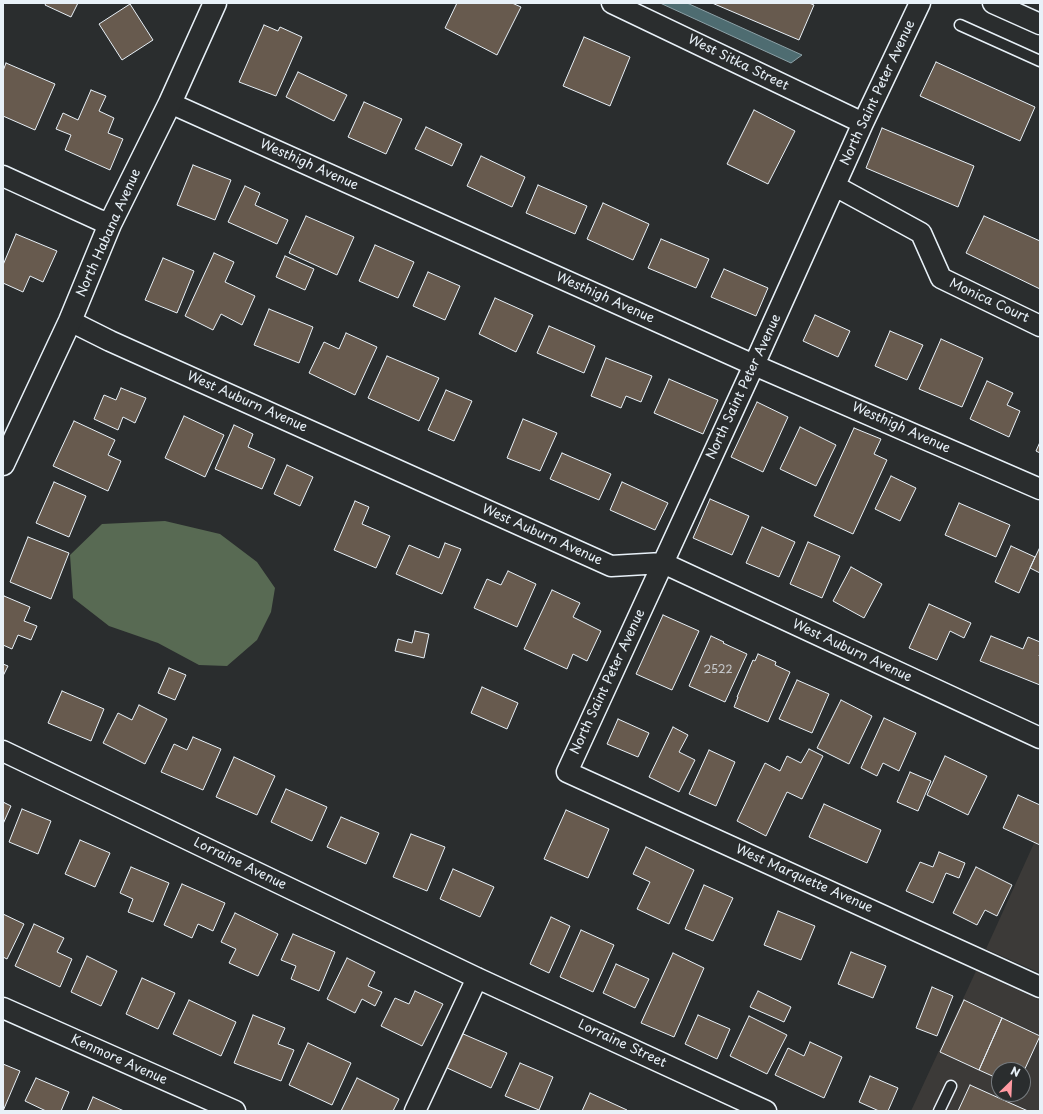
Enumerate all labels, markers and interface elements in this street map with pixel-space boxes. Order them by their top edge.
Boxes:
street label: North Saint Peter Avenue [837,18,919,168]
street label: West Sitka Street [685,32,791,94]
street label: Westhigh Avenue [257,136,361,194]
street label: North Habana Avenue [74,166,144,300]
street label: Westhigh Avenue [553,269,657,327]
street label: Monica Court [947,276,1031,326]
street label: North Saint Peter Avenue [703,312,785,462]
street label: West Auburn Avenue [184,368,310,436]
street label: Westhigh Avenue [849,399,953,457]
street label: West Auburn Avenue [479,501,605,569]
street label: North Saint Peter Avenue [567,607,649,757]
street label: West Auburn Avenue [790,616,914,686]
house number: 2522 [703,663,733,677]
street label: Lorraine Avenue [191,835,289,893]
street label: West Marquette Avenue [733,842,875,916]
street label: Lorraine Street [575,1017,669,1071]
street label: Kenmore Avenue [68,1032,170,1088]
north arrow [991,1062,1031,1102]
text: N [1008,1062,1023,1081]

